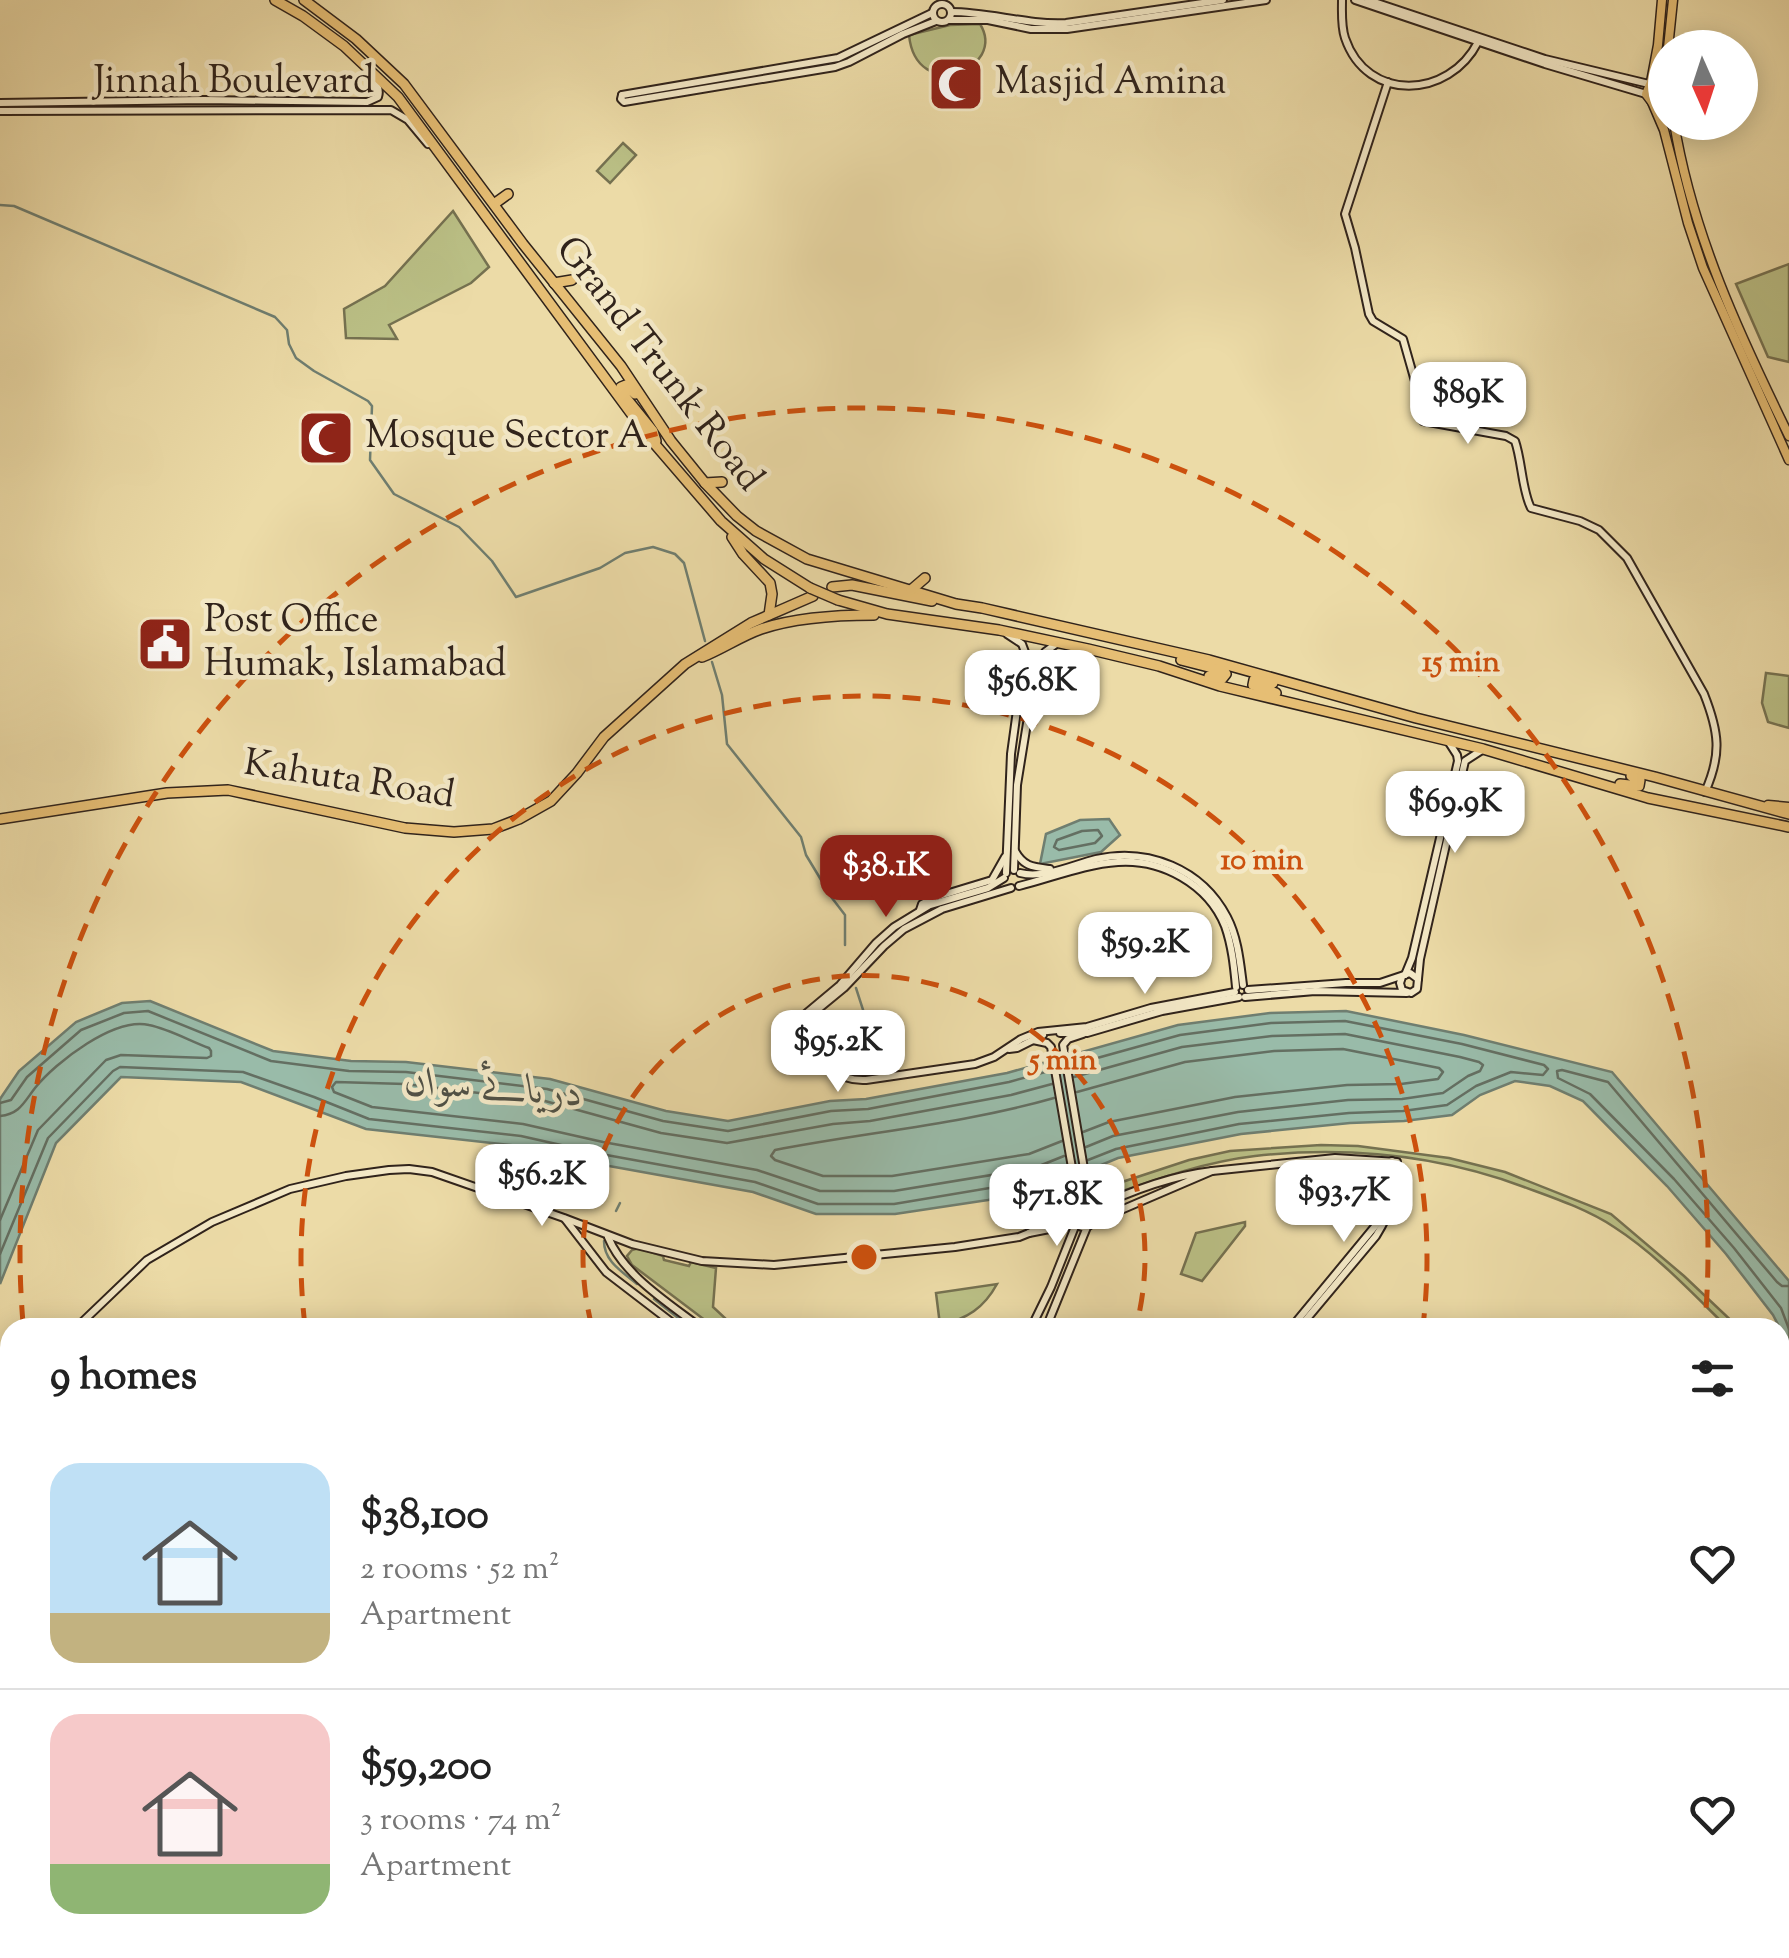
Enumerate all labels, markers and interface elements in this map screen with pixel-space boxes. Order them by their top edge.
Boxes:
north arrow [1648,30,1758,140]
map controls [1648,30,1758,140]
mosque icon: Masjid Amina [926,54,986,114]
street label: Jinnah Boulevard [91,56,375,110]
place label: Masjid Amina [995,57,1226,111]
street label: Grand Trunk Road [541,226,775,504]
pin: $89K [1409,362,1527,447]
text: $89K [1432,371,1504,417]
mosque icon: Mosque Sector A [296,408,356,468]
place label: Mosque Sector A [365,411,648,465]
place label: Post Office Humak, Islamabad [204,595,507,693]
public building icon: Post Office Humak, Islamabad [135,614,195,674]
text: 15 min [1422,642,1500,685]
pin: $56.8K [951,650,1113,735]
text: $56.8K [987,659,1077,705]
street label: Kahuta Road [240,738,458,824]
pin: $69.9K [1374,771,1536,856]
text: $69.9K [1408,780,1502,826]
pin: $38.1K [805,835,967,920]
text: 10 min [1220,840,1304,883]
text: $38.1K [842,844,930,890]
pin: $59.2K [1064,912,1226,997]
text: $59.2K [1100,921,1190,967]
pin: $95.2K [757,1010,919,1095]
text: $95.2K [793,1019,883,1065]
text: 5 min [1027,1040,1097,1083]
water label: دریائے سواں [403,1053,585,1125]
pin: $56.2K [461,1144,623,1229]
text: $56.2K [497,1153,587,1199]
pin: $93.7K [1263,1160,1425,1245]
pin: $71.8K [976,1164,1138,1249]
text: $93.7K [1298,1169,1390,1215]
text: $71.8K [1011,1173,1103,1219]
centre of rings [846,1239,882,1275]
text: 9 homes [50,1348,197,1408]
icon: filters [1685,1351,1740,1406]
text: $38,100 [360,1487,489,1547]
icon: home [130,1503,250,1623]
icon: heart [1685,1536,1740,1591]
text: 2 rooms · 52 m² [360,1547,560,1593]
text: Apartment [360,1593,511,1639]
text: $59,200 [360,1738,492,1798]
icon: home [130,1754,250,1874]
icon: heart [1685,1787,1740,1842]
text: 3 rooms · 74 m² [360,1798,562,1844]
text: Apartment [360,1844,511,1890]

